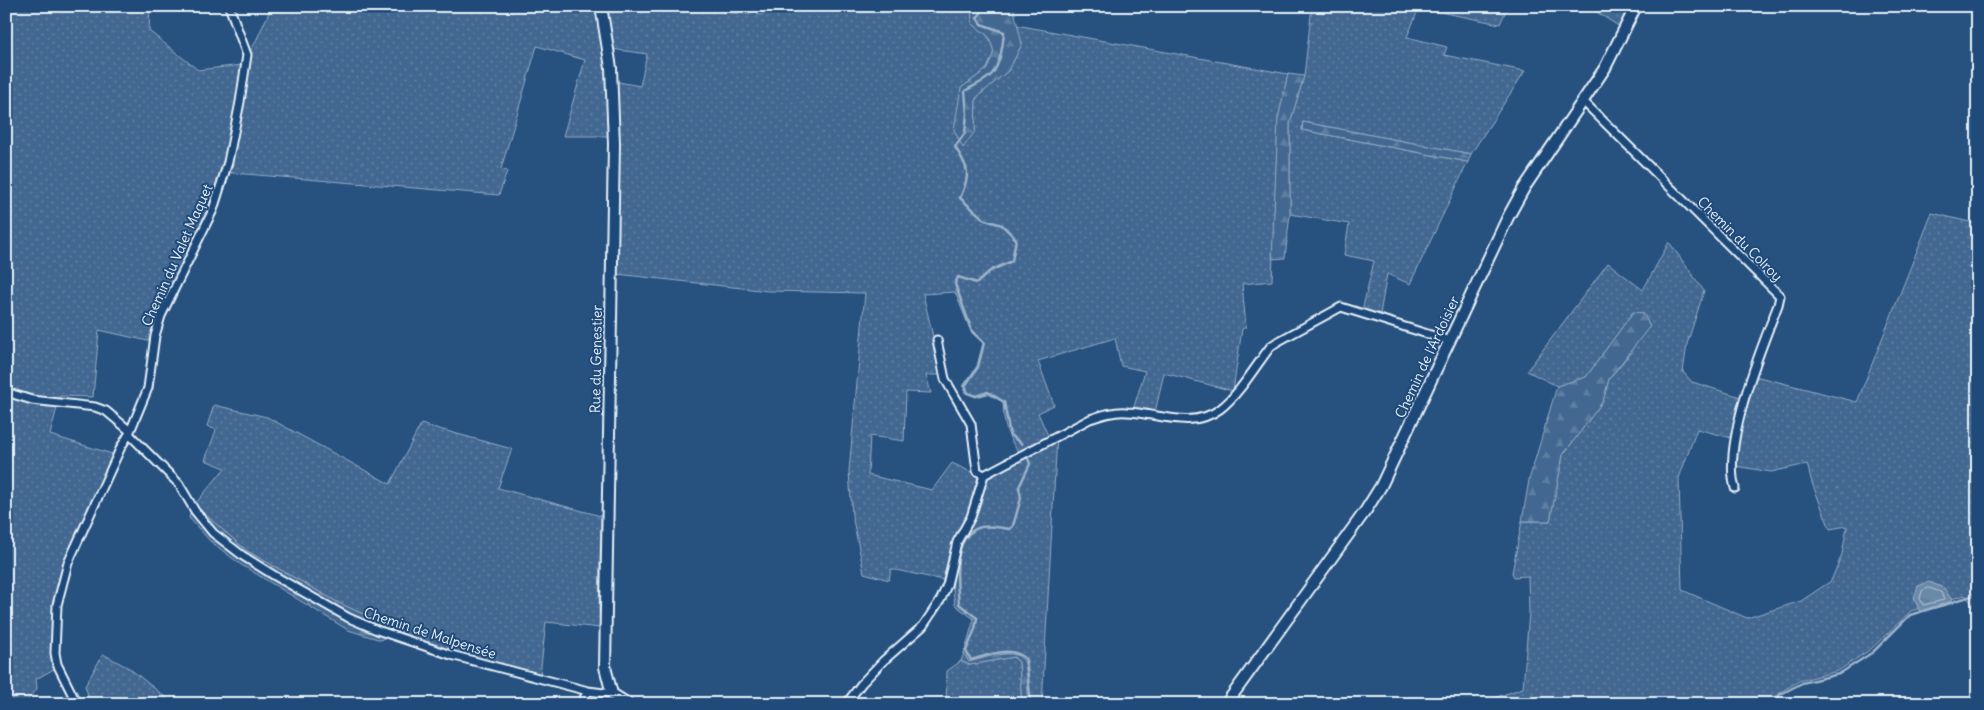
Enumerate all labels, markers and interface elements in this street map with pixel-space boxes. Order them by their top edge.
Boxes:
street label: Chemin du Valet Maquet [138,181,217,329]
street label: Chemin du Colroy [1694,193,1786,285]
street label: Chemin de l'Ardoisier [1391,293,1463,421]
street label: Rue du Genestier [586,304,606,413]
street label: Chemin de Malpensée [361,603,499,663]

